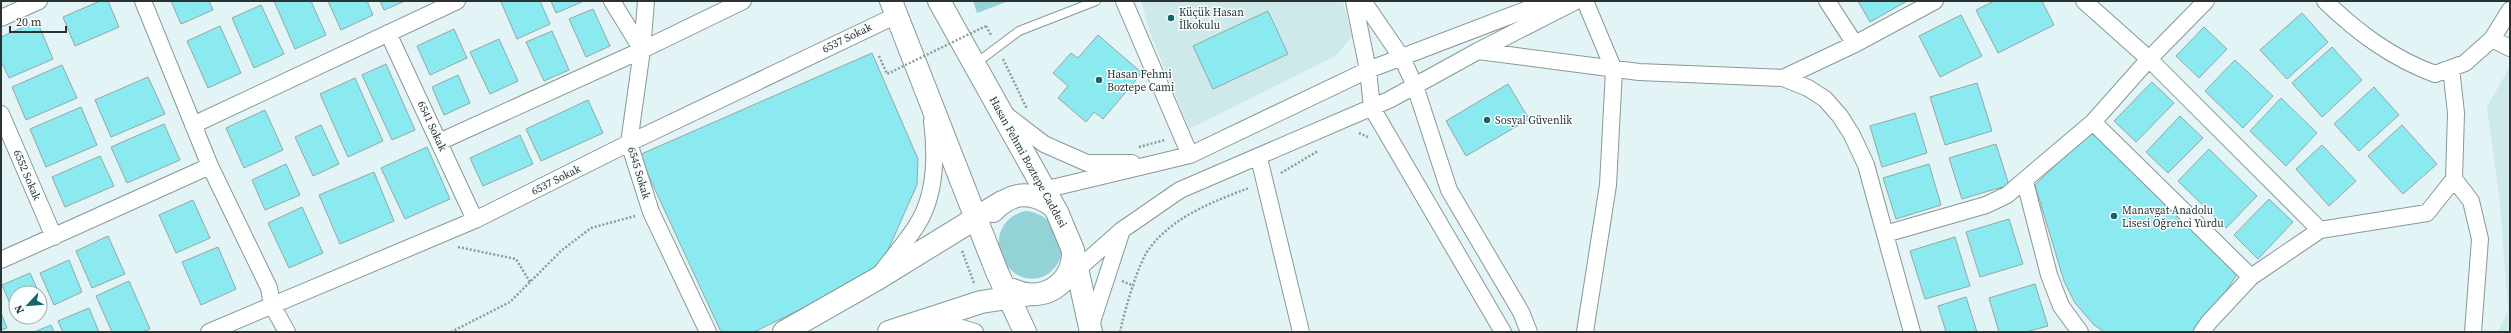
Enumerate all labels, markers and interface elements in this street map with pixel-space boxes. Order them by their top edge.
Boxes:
place label: Küçük Hasan İlkokulu [1179,5,1244,33]
scale bar [10,8,66,34]
marker: Küçük Hasan İlkokulu [1166,13,1176,23]
text: 20 m [16,14,42,30]
street label: 6537 Sokak [820,19,875,57]
place label: Hasan Fehmi Boztepe Cami [1107,67,1174,95]
marker: Hasan Fehmi Boztepe Cami [1094,75,1104,85]
street label: Hasan Fehmi Boztepe Caddesi [986,94,1070,230]
street label: 6541 Sokak [414,98,451,154]
place label: Sosyal Güvenlik [1495,113,1573,128]
marker: Sosyal Güvenlik [1482,115,1492,125]
street label: 6545 Sokak [624,145,654,202]
street label: 6552 Sokak [10,147,45,204]
street label: 6537 Sokak [529,161,584,199]
place label: Manavgat Anadolu Lisesi Öğrenci Yurdu [2122,203,2224,231]
marker: Manavgat Anadolu Lisesi Öğrenci Yurdu [2109,211,2119,221]
north arrow [8,285,48,325]
text: N [11,302,28,316]

